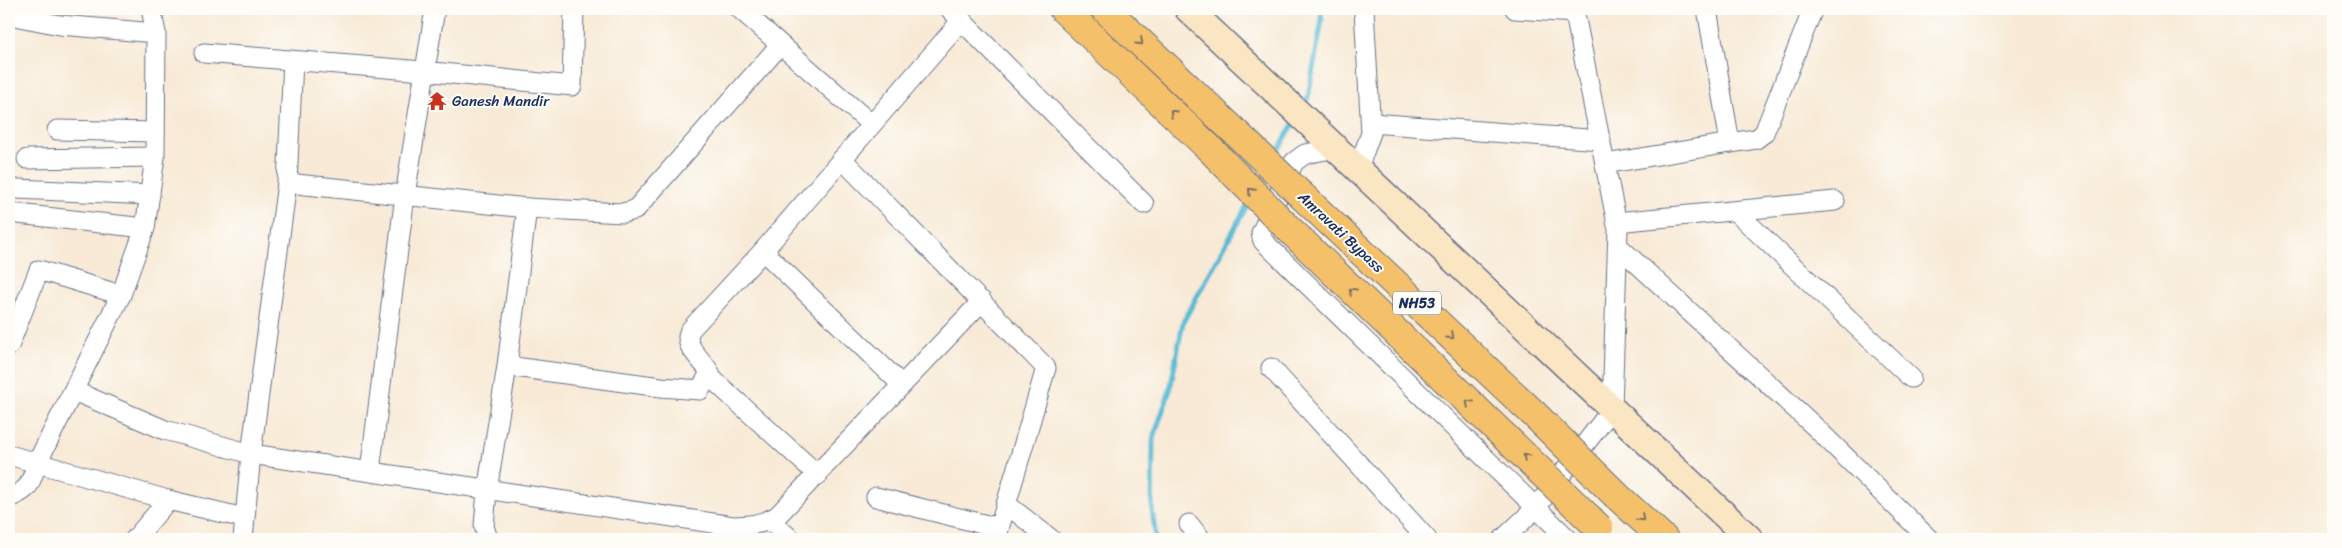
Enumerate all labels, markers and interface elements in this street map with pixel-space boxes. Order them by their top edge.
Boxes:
one-way arrow [1134,36,1143,45]
place label: Ganesh Mandir [452,88,550,114]
temple icon: Ganesh Mandir [426,90,448,112]
one-way arrow [1169,110,1178,119]
street label: Amravati Bypass [1291,184,1390,279]
one-way arrow [1248,188,1257,197]
one-way arrow [1349,288,1358,297]
road number: NH53 [1393,292,1441,314]
one-way arrow [1446,330,1455,339]
one-way arrow [1466,400,1475,409]
one-way arrow [1523,454,1532,463]
one-way arrow [1635,512,1644,521]

